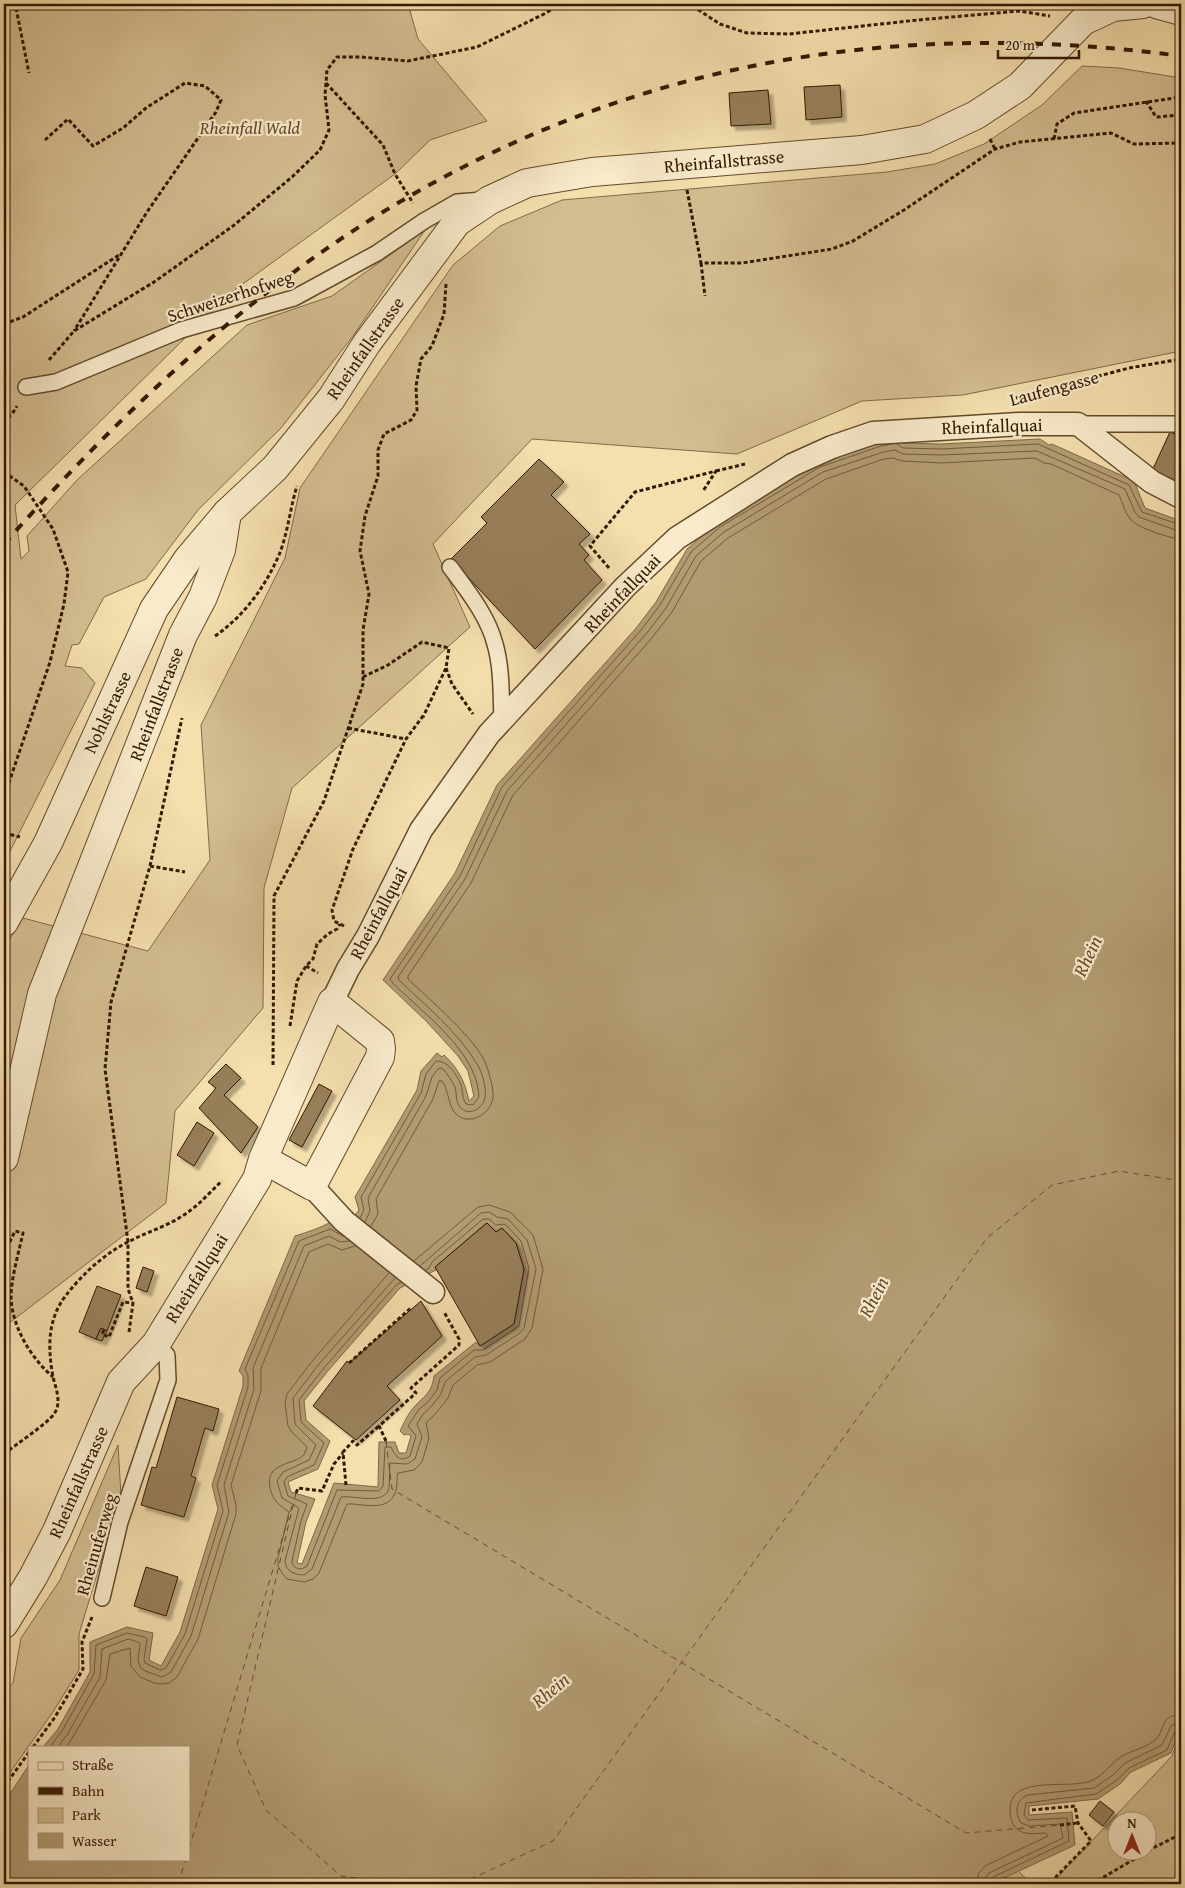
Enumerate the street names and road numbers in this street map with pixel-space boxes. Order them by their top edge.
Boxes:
street label: Rheinfallstrasse [663,142,785,180]
street label: Schweizerhofweg [163,263,297,329]
street label: Rheinfallstrasse [319,291,411,405]
street label: Laufengasse [1006,363,1102,413]
street label: Rheinfallquai [941,411,1043,441]
street label: Rheinfallquai [577,547,667,639]
street label: Rheinfallstrasse [122,643,190,765]
street label: Nohlstrasse [76,666,138,758]
street label: Rheinfallquai [342,862,414,964]
street label: Rheinfallquai [158,1228,234,1328]
street label: Rheinfallstrasse [41,1421,115,1543]
street label: Rheinuferweg [69,1490,123,1598]

